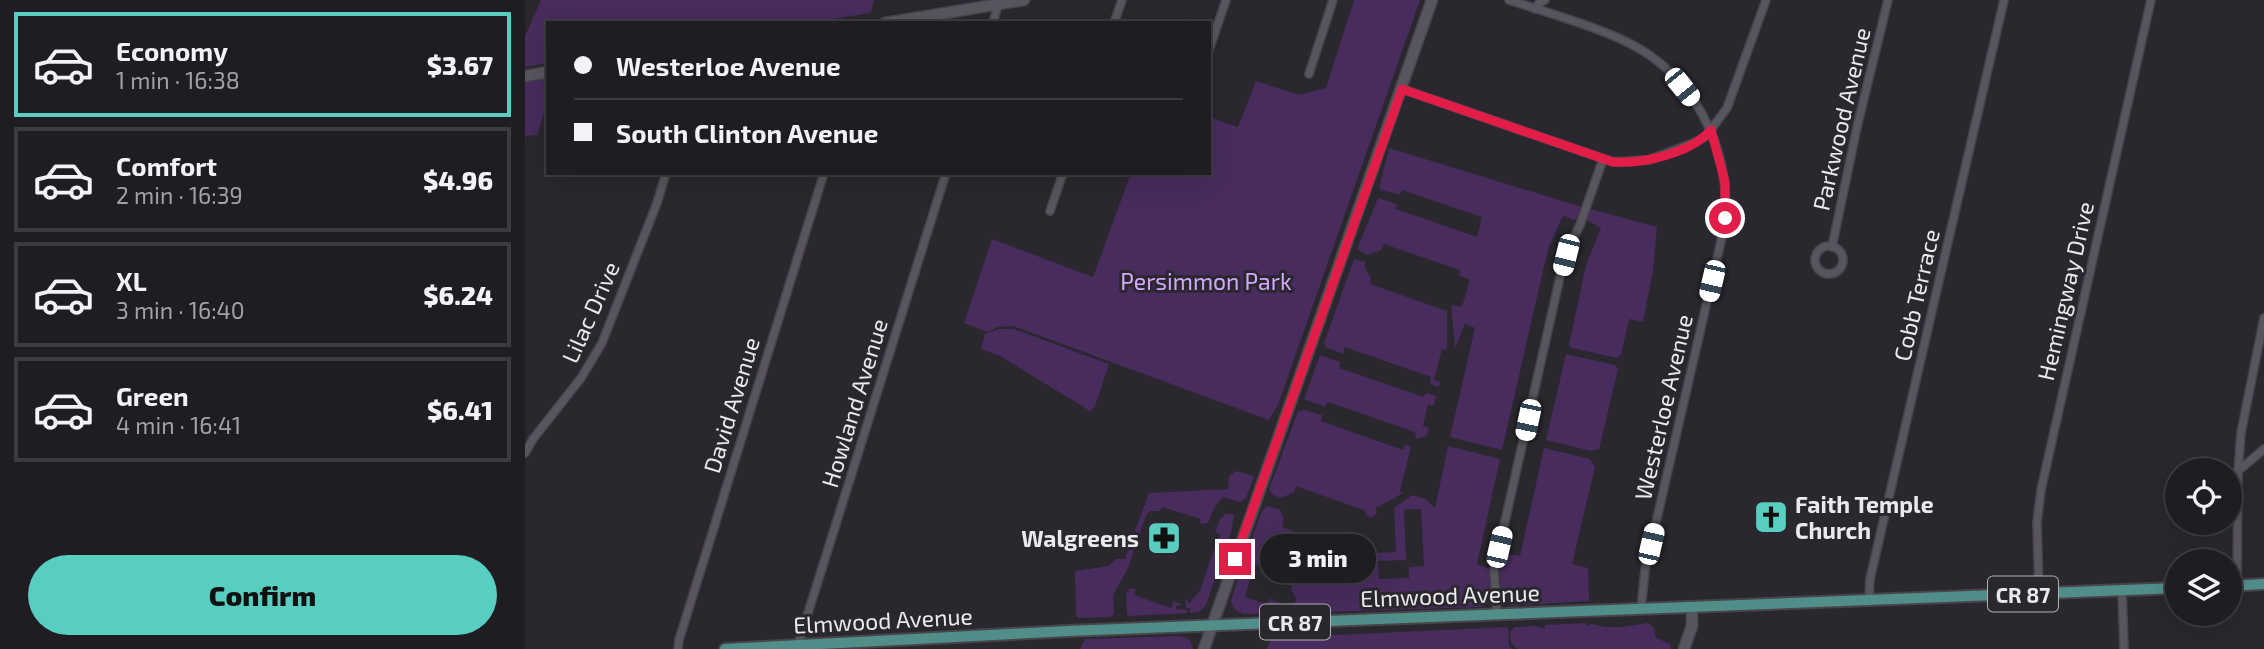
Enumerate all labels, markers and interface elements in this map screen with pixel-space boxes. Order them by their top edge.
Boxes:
street label: Parkwood Avenue [1806,25,1876,213]
icon: car [32,33,95,96]
text: Economy [116,35,228,66]
text: $3.67 [427,49,493,80]
text: Westerloe Avenue [616,50,841,81]
car [1661,64,1704,110]
text: 1 min · 16:38 [116,66,240,94]
text: South Clinton Avenue [616,117,878,148]
icon: car [32,148,95,211]
text: Comfort [116,150,217,181]
text: $4.96 [423,164,493,195]
text: 2 min · 16:39 [116,181,243,209]
street label: Hemingway Drive [2031,199,2099,383]
route start [1709,202,1741,234]
street label: Cobb Terrace [1887,226,1945,364]
car [1551,232,1582,278]
street label: Lilac Drive [555,257,625,367]
car [1698,258,1727,304]
icon: car [32,263,95,326]
text: XL [116,265,147,296]
park label: Persimmon Park [1120,267,1292,295]
text: $6.24 [423,279,493,310]
text: 3 min · 16:40 [116,296,245,324]
street label: Westerloe Avenue [1628,311,1698,503]
street label: Howland Avenue [815,315,893,491]
street label: David Avenue [697,334,765,476]
icon: car [32,378,95,441]
text: Green [116,380,189,411]
text: $6.41 [427,394,493,425]
car [1514,397,1543,443]
text: 4 min · 16:41 [116,411,241,439]
map controls [2165,458,2242,626]
button: locate [2165,458,2242,535]
place label: Faith Temple Church [1795,490,1934,544]
church icon: Faith Temple Church [1752,498,1790,536]
pharmacy icon: Walgreens [1145,519,1183,557]
car [1637,521,1666,567]
place label: Walgreens [1021,524,1139,552]
car [1485,524,1514,570]
callout: 3 min [1259,534,1375,584]
route end [1219,543,1251,575]
text: 3 min [1288,544,1348,572]
button: layers [2165,549,2242,626]
button: Confirm [28,555,497,635]
road number: CR 87 [1988,576,2058,612]
street label: Elmwood Avenue [1360,578,1540,612]
street label: Elmwood Avenue [793,601,973,639]
road number: CR 87 [1260,604,1330,640]

